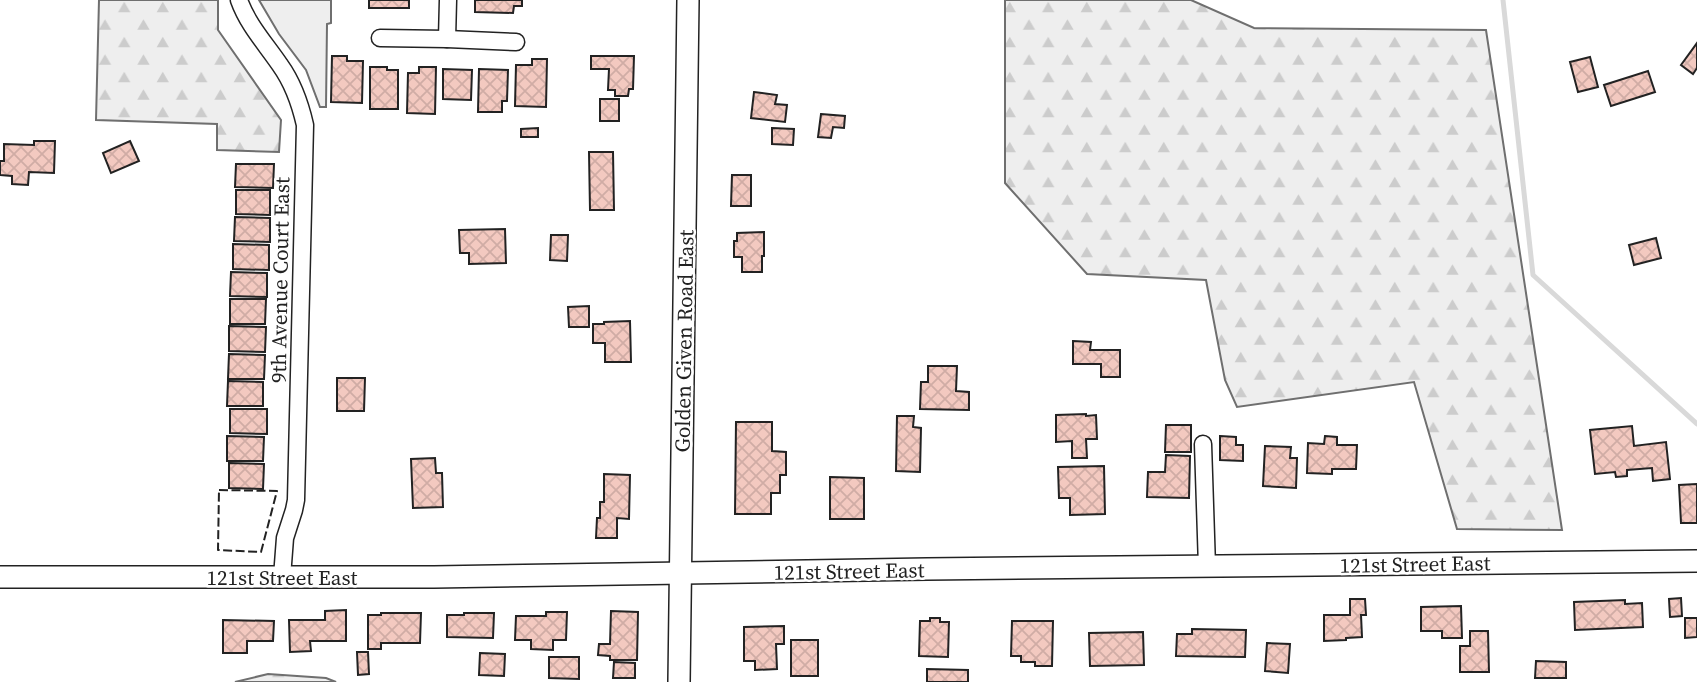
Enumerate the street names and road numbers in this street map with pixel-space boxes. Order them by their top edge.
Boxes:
street label: 9th Avenue Court East [264,177,296,383]
street label: Golden Given Road East [668,229,700,453]
street label: 121st Street East [1339,548,1491,580]
street label: 121st Street East [773,555,925,587]
street label: 121st Street East [207,563,358,592]

